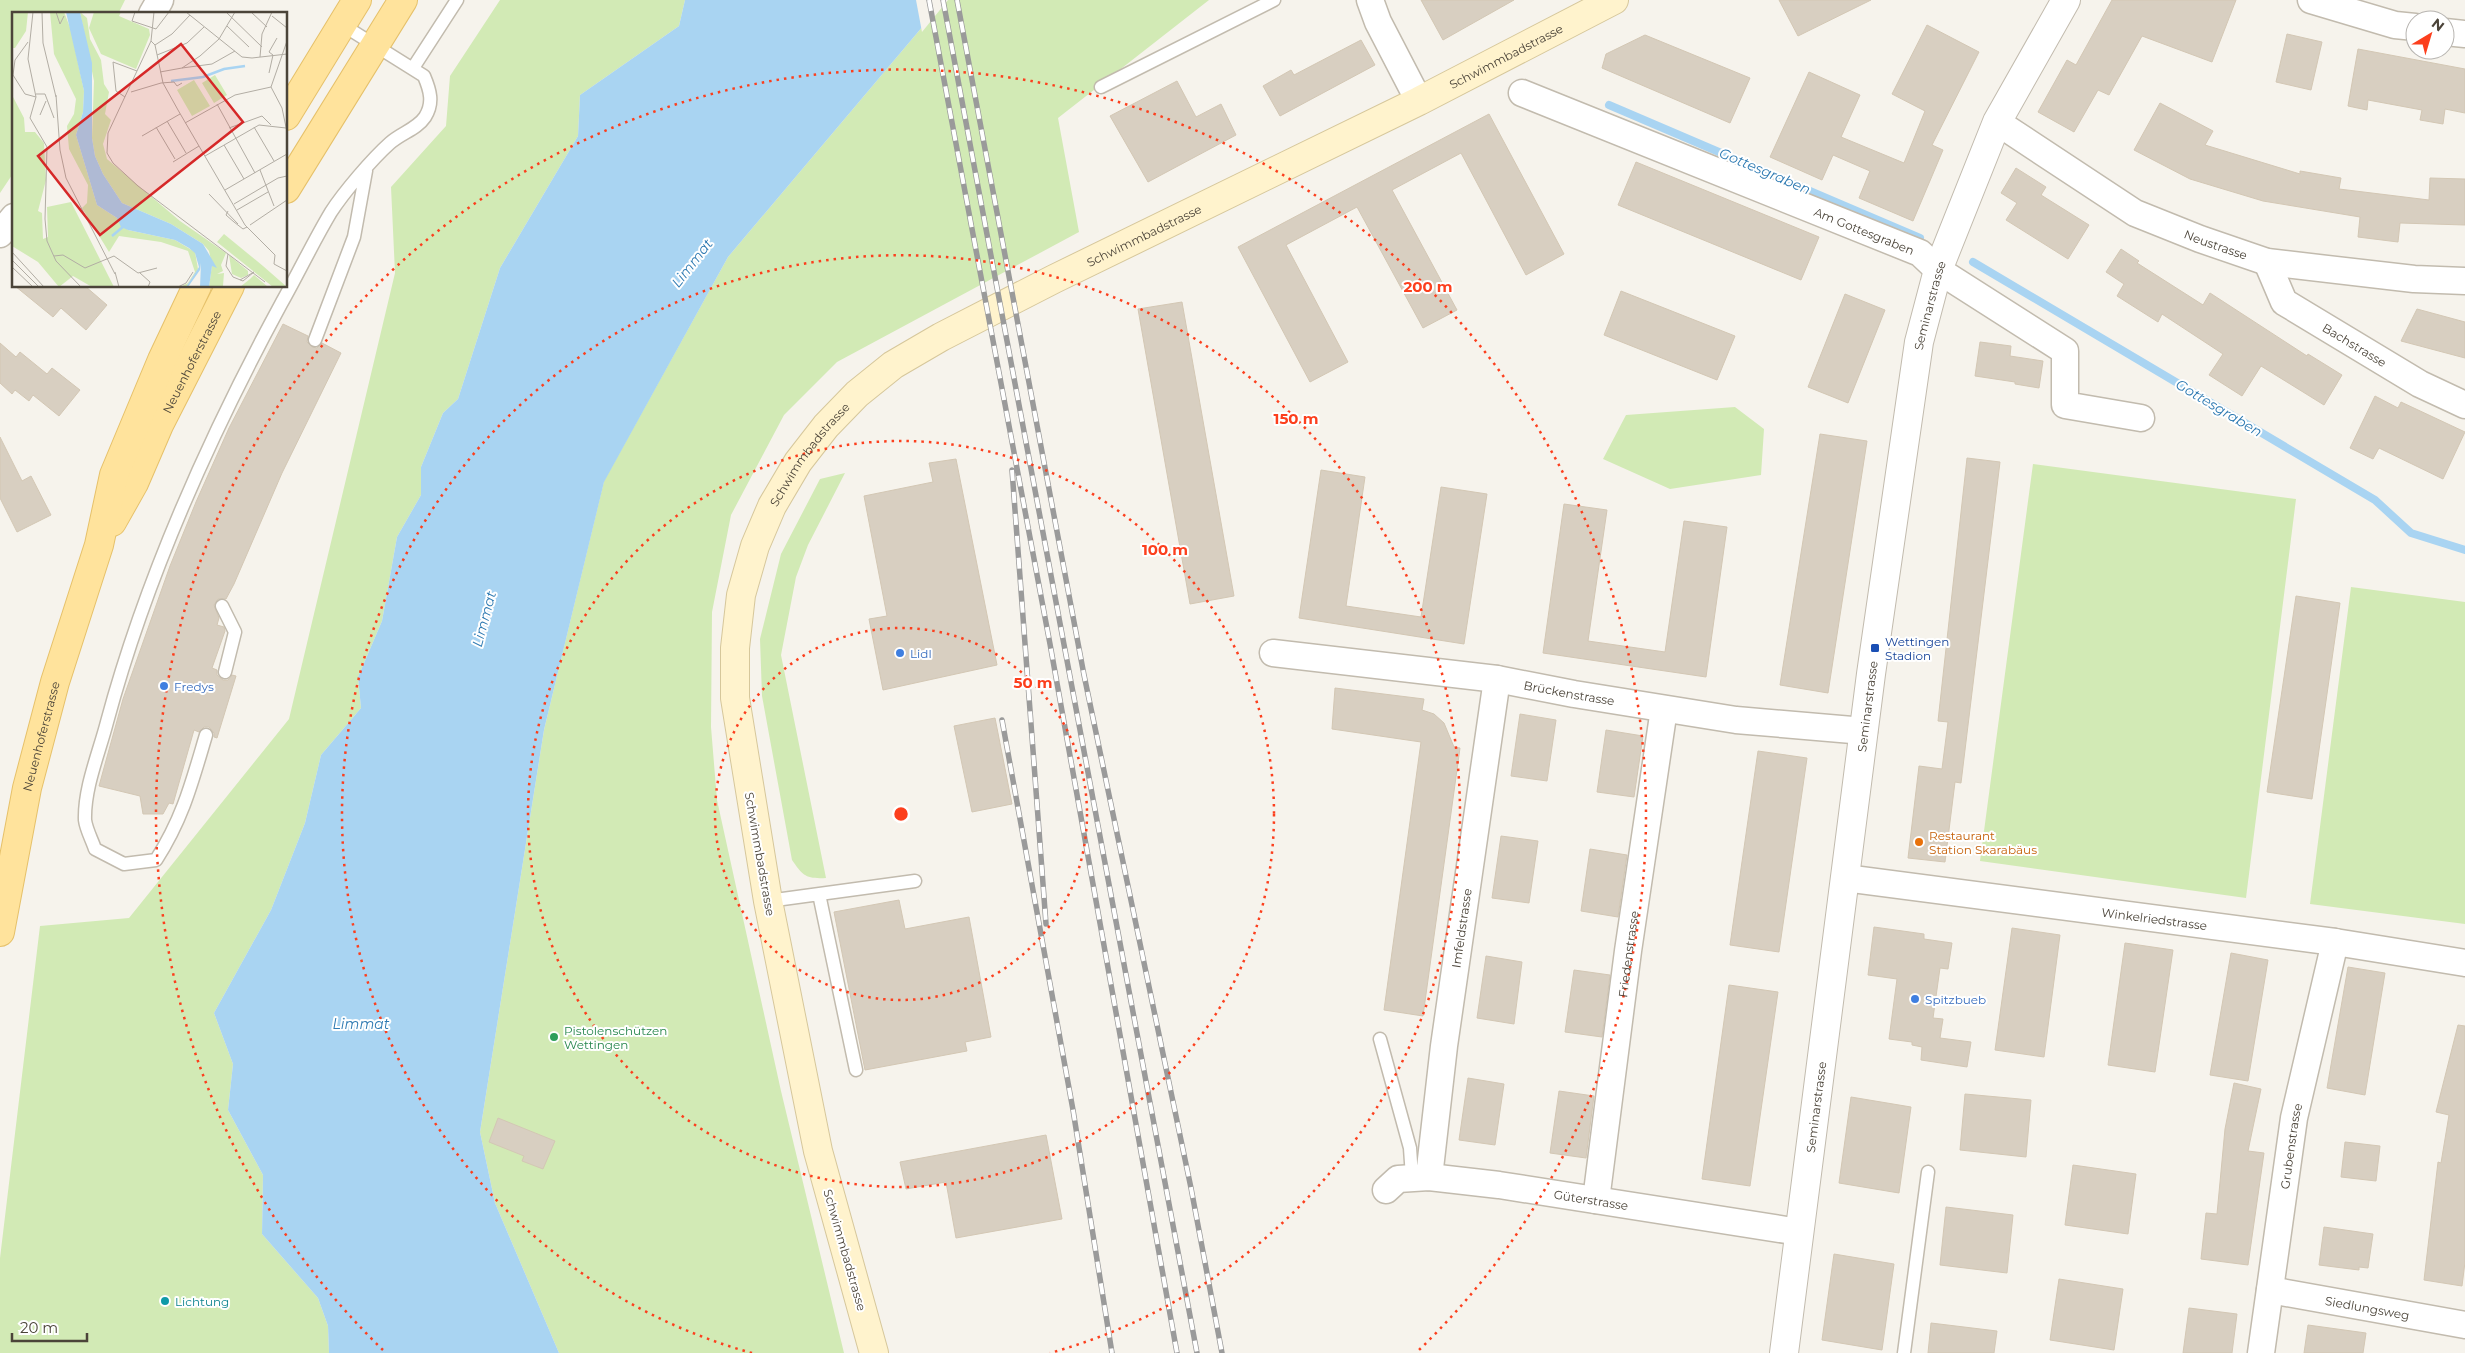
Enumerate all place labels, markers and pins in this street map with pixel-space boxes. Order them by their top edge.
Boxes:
place label: Wettingen Stadion [1885,634,1949,663]
marker: Wettingen Stadion [1869,642,1881,654]
place label: Lidl [910,646,932,661]
marker: Lidl [894,647,906,659]
place label: Fredys [174,679,214,694]
marker: Fredys [158,680,170,692]
centre of rings [892,805,910,823]
place label: Restaurant Station Skarabäus [1929,828,2037,857]
marker: Restaurant Station Skarabäus [1913,836,1925,848]
place label: Spitzbueb [1925,992,1986,1007]
marker: Spitzbueb [1909,993,1921,1005]
place label: Pistolenschützen Wettingen [564,1023,667,1052]
marker: Pistolenschützen Wettingen [548,1031,560,1043]
place label: Lichtung [175,1294,229,1309]
marker: Lichtung [159,1295,171,1307]

